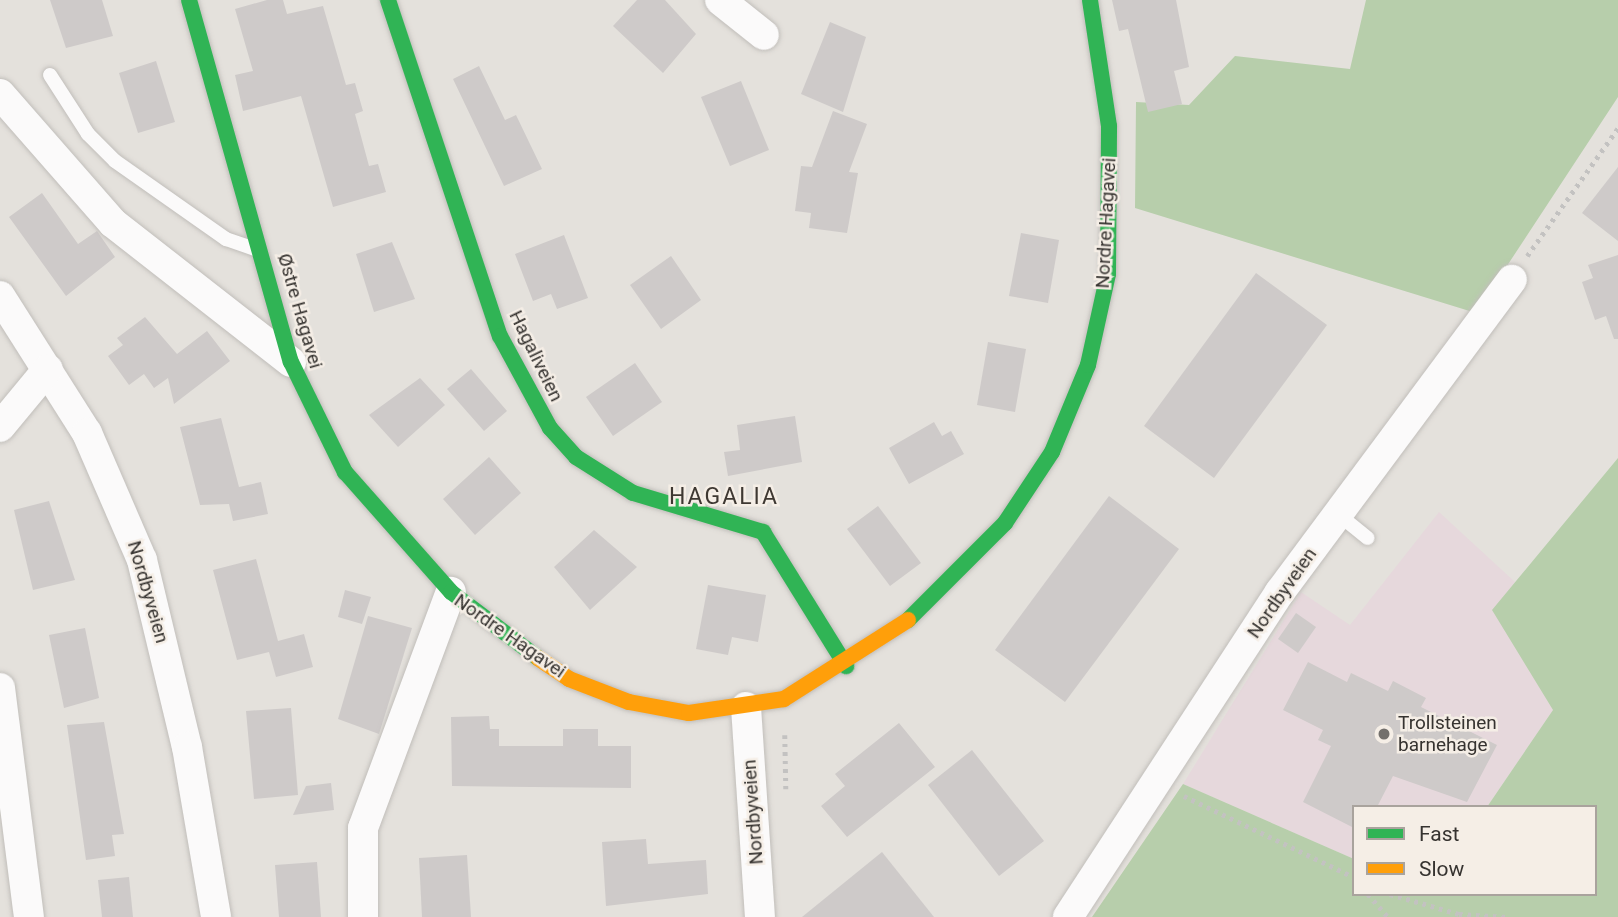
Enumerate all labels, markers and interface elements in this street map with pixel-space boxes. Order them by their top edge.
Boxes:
street label: Nordre Hagavei [1091,157,1121,289]
street label: Østre Hagavei [273,251,327,371]
street label: Hagaliveien [504,307,568,405]
district label: HAGALIA [670,483,778,511]
street label: Nordbyveien [123,538,173,646]
street label: Nordbyveien [1242,543,1322,643]
street label: Nordre Hagavei [450,589,570,683]
place label: Trollsteinen barnehage [1398,712,1497,756]
marker: Trollsteinen barnehage [1376,726,1392,742]
street label: Nordbyveien [738,759,768,865]
legend [1352,805,1597,896]
text: Fast [1419,822,1459,846]
text: Slow [1419,857,1464,881]

